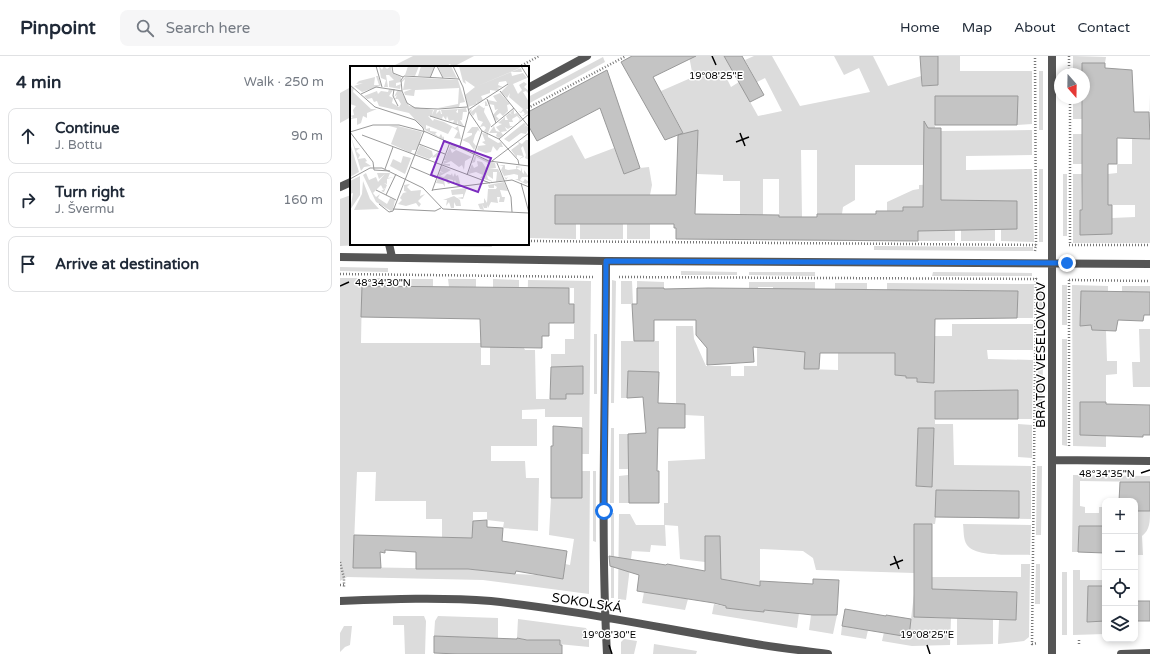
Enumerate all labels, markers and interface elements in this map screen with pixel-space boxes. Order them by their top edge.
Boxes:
search box [120,10,400,46]
text: Pinpoint [20,17,96,39]
icon: search [134,17,156,39]
text: Search here [166,19,250,37]
text: Home [900,19,940,36]
text: Map [962,19,992,36]
text: About [1014,19,1056,36]
text: Contact [1078,19,1130,36]
inset map [350,66,529,245]
north arrow [1054,68,1090,104]
text: 19°08'25"E [689,70,743,82]
text: 4 min [16,72,61,93]
text: Walk · 250 m [244,74,324,90]
text: Continue [55,119,119,137]
icon: ahead [17,125,39,147]
text: 90 m [291,128,323,144]
text: J. Bottu [55,137,102,153]
text: Turn right [55,183,125,201]
icon: right [17,189,39,211]
text: 160 m [283,192,323,208]
text: J. Švermu [55,201,114,217]
icon: arrive [17,253,39,275]
route end [1058,254,1076,272]
text: Arrive at destination [55,255,199,273]
text: 48°34'30"N [355,277,411,289]
street label: BRATOV VESELOVCOV [1033,282,1049,428]
text: 48°34'35"N [1079,468,1135,480]
map controls [1102,498,1138,642]
button: + [1102,498,1138,534]
route start [595,502,613,520]
button: − [1102,534,1138,570]
button: locate [1102,570,1138,606]
street label: SOKOLSKÁ [551,590,624,617]
button: layers [1102,606,1138,642]
text: 19°08'30"E [582,629,636,641]
text: 19°08'25"E [900,629,954,641]

